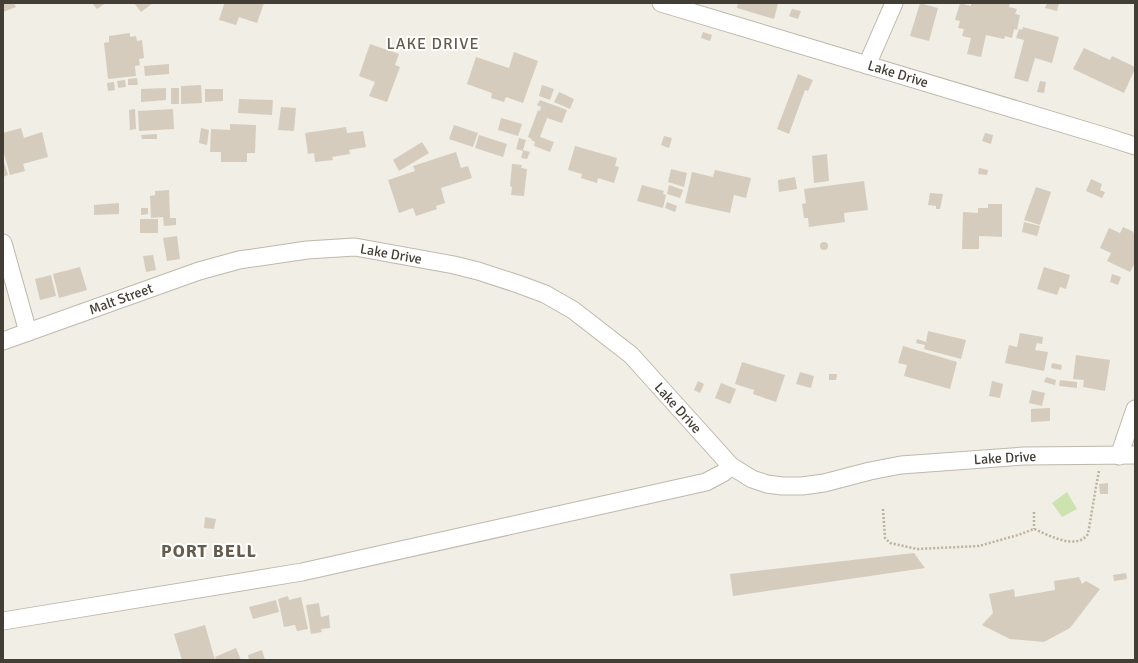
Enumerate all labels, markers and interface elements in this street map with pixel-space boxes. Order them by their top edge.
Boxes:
district label: LAKE DRIVE [386,34,480,54]
street label: Lake Drive [866,57,930,91]
street label: Lake Drive [359,240,423,268]
street label: Malt Street [87,280,155,318]
street label: Lake Drive [651,379,705,437]
street label: Lake Drive [973,448,1037,468]
district label: PORT BELL [161,540,257,562]

